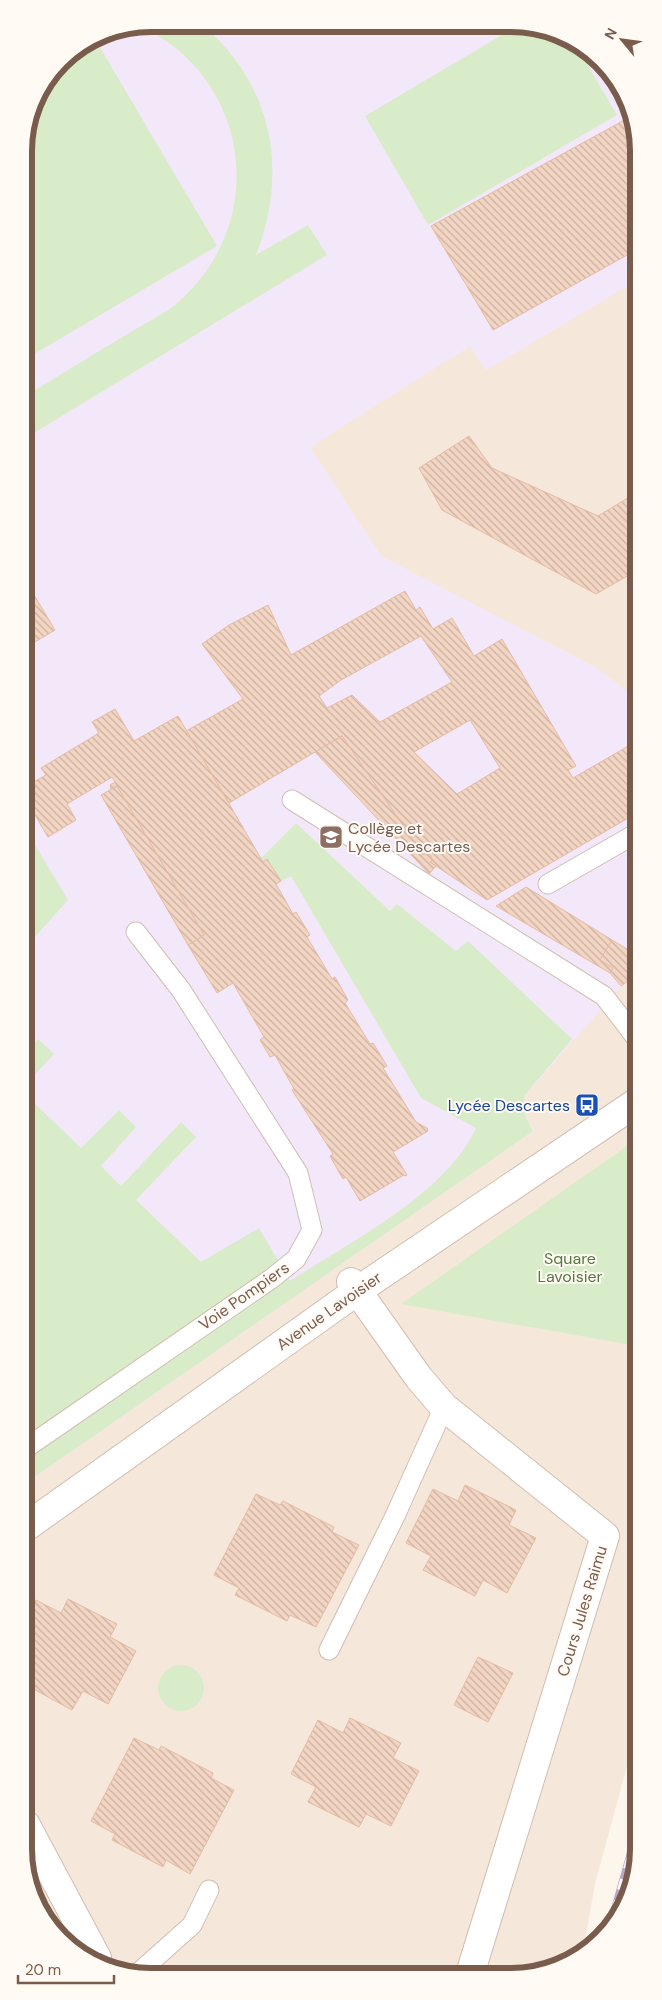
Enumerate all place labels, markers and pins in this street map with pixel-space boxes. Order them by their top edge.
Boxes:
place label: Collège et Lycée Descartes [348,818,470,857]
school or university icon: Collège et Lycée Descartes [318,824,344,850]
bus stop icon: Lycée Descartes [574,1092,600,1118]
place label: Lycée Descartes [448,1095,570,1116]

